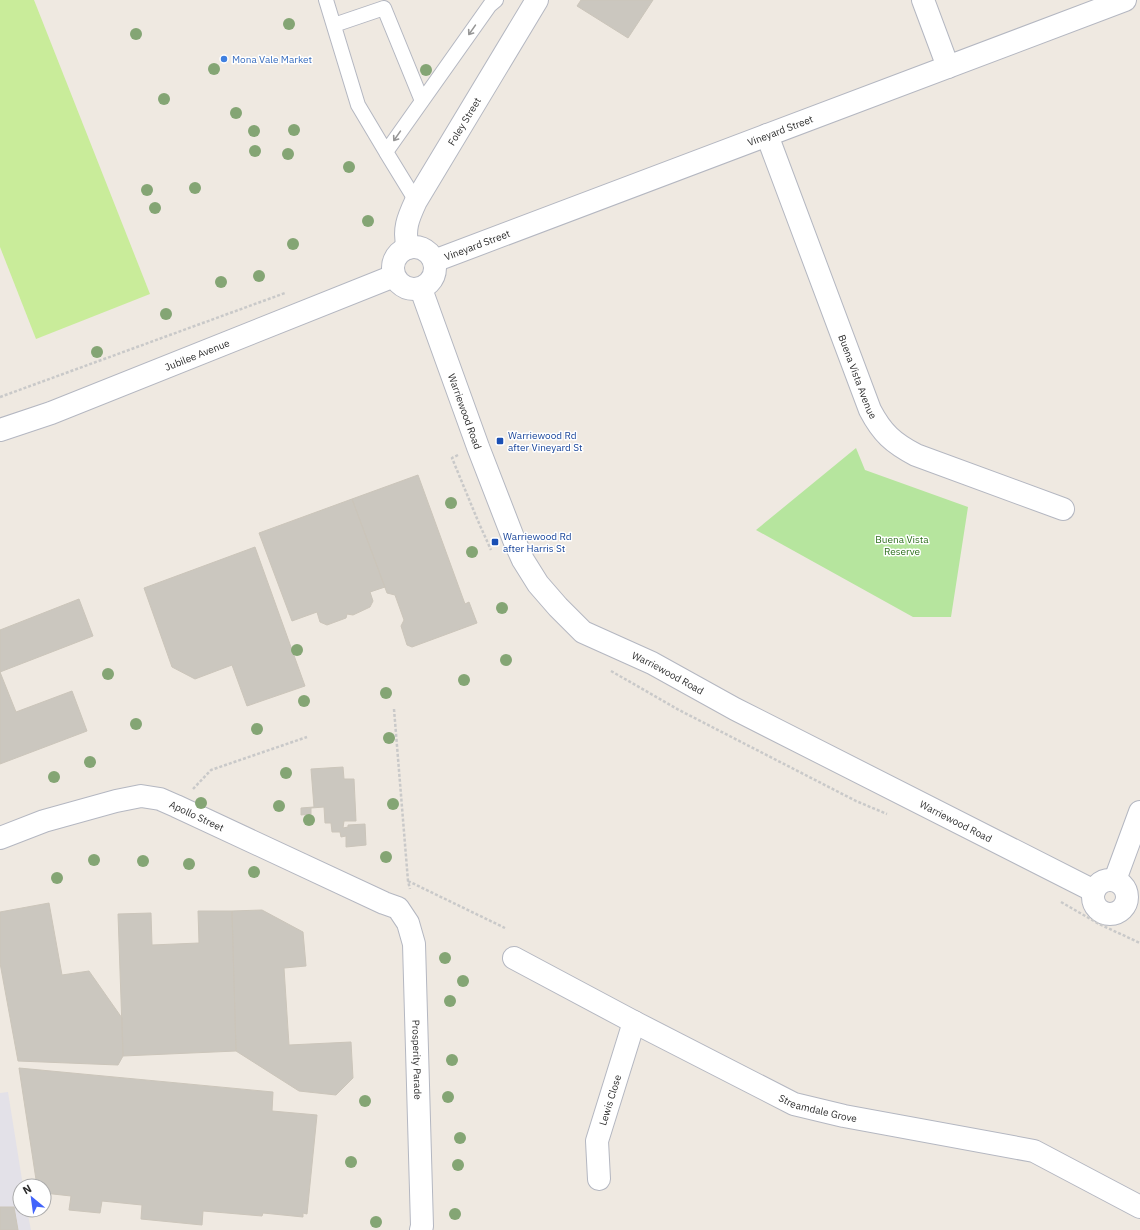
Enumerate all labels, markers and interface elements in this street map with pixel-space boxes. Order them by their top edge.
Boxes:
one-way arrow [468,24,476,35]
place label: Mona Vale Market [232,53,313,66]
marker: Mona Vale Market [219,54,229,64]
street label: Foley Street [445,94,484,148]
street label: Vineyard Street [745,112,815,149]
one-way arrow [393,130,401,141]
street label: Vineyard Street [442,226,512,263]
street label: Buena Vista Avenue [836,333,880,422]
street label: Jubilee Avenue [163,336,232,373]
street label: Warriewood Road [446,372,485,451]
place label: Warriewood Rd after Vineyard St [508,429,583,454]
marker: Warriewood Rd after Vineyard St [495,436,505,446]
place label: Warriewood Rd after Harris St [503,530,571,555]
park label: Buena Vista Reserve [875,533,929,558]
marker: Warriewood Rd after Harris St [490,537,500,547]
street label: Warriewood Road [630,648,706,697]
street label: Apollo Street [167,797,227,834]
street label: Warriewood Road [918,797,994,845]
street label: Prosperity Parade [410,1019,425,1100]
street label: Lewis Close [596,1072,624,1127]
street label: Streamdale Grove [777,1091,859,1125]
north arrow [12,1178,52,1218]
text: N [20,1181,34,1197]

